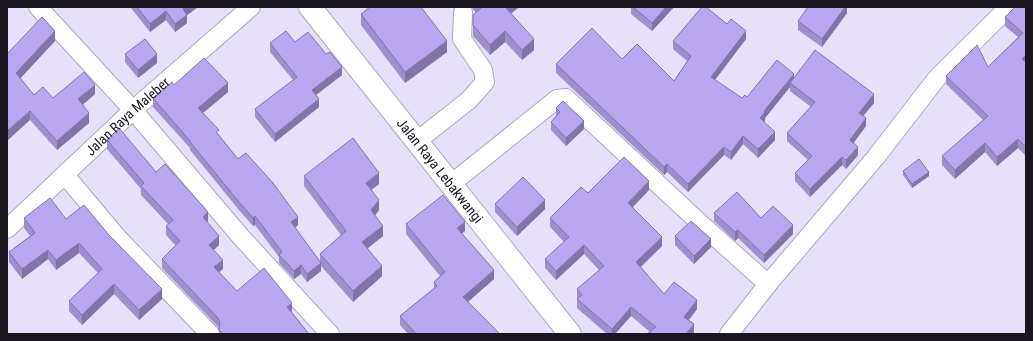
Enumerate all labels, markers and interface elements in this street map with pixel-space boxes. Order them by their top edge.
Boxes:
street label: Jalan Raya Maleber [82,74,173,159]
street label: Jalan Raya Lebakwangi [394,115,486,226]

